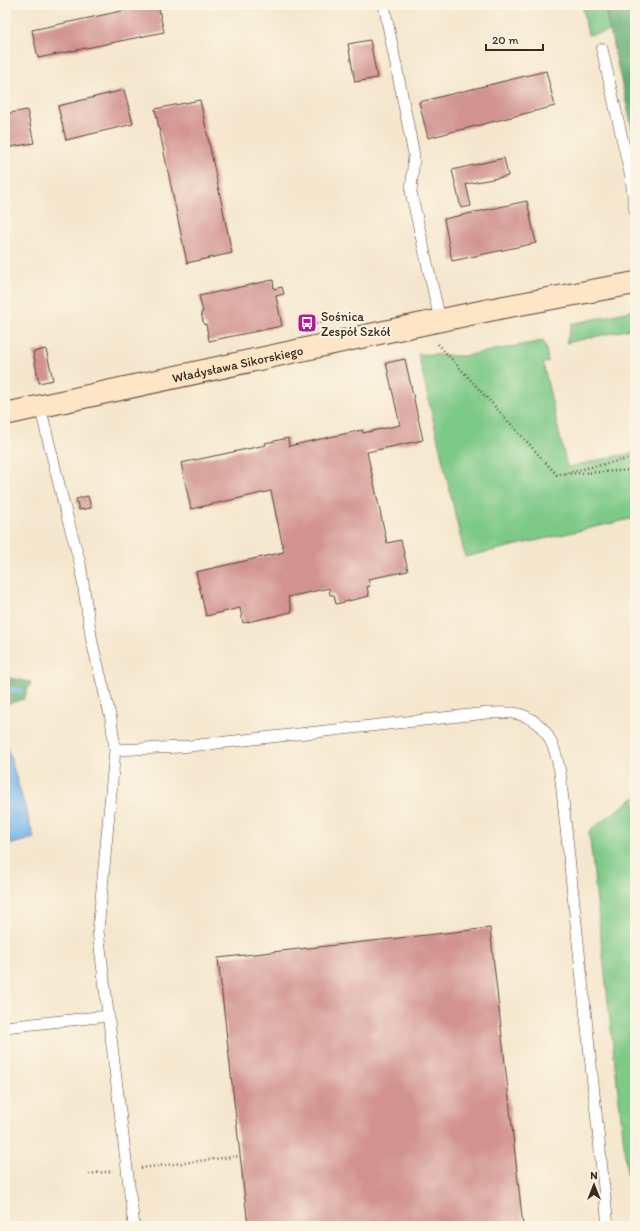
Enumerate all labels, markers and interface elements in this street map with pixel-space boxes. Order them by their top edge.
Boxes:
scale bar [486,26,543,52]
text: 20 m [492,33,519,47]
place label: Sośnica Zespół Szkół [321,309,391,339]
bus stop icon: Sośnica Zespół Szkół [296,312,318,334]
street label: Władysława Sikorskiego [171,342,305,385]
north arrow [574,1165,614,1205]
text: N [590,1169,598,1182]

